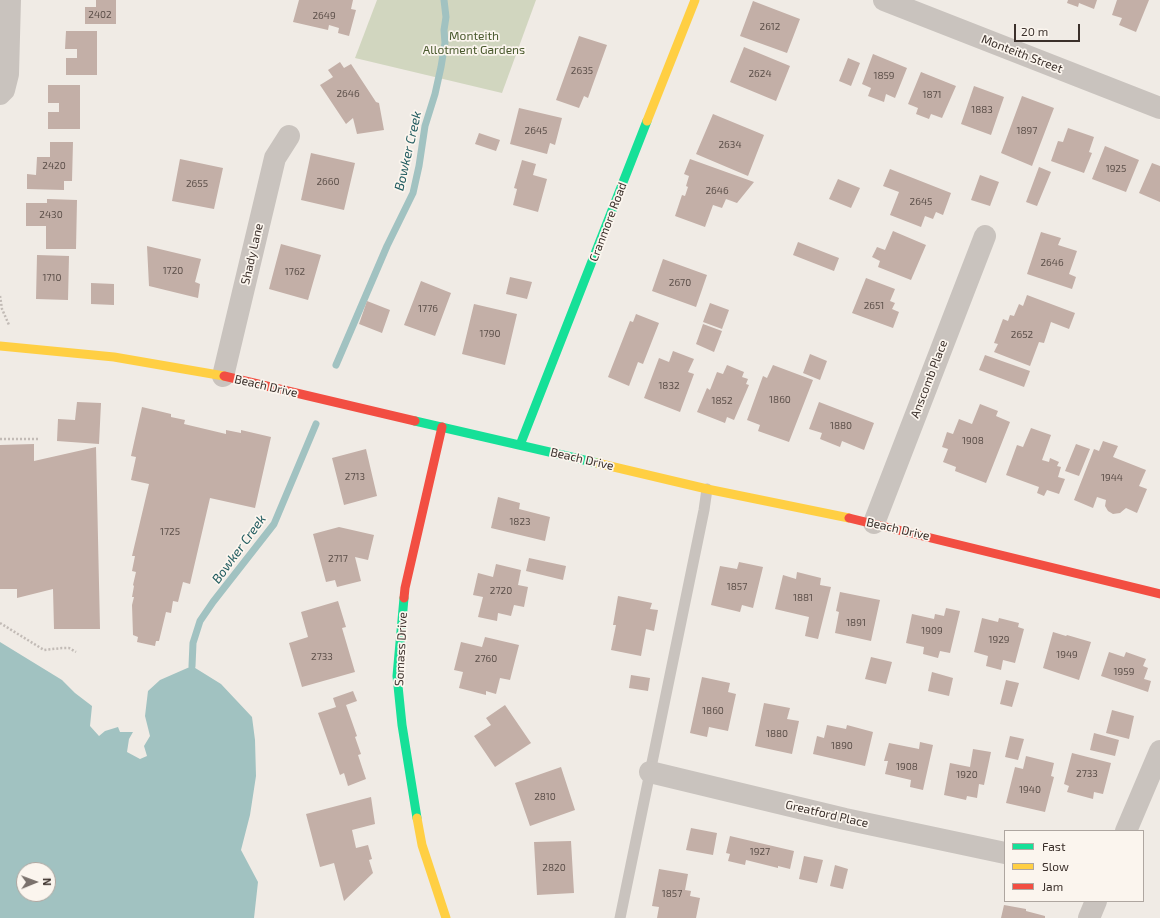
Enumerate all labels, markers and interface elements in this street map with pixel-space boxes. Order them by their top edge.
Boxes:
house number: 2402 [88,9,112,21]
house number: 2649 [312,10,336,22]
scale bar [1016,16,1082,42]
house number: 2612 [760,21,780,33]
text: 20 m [1021,24,1048,38]
park label: Monteith Allotment Gardens [423,29,525,57]
street label: Monteith Street [979,32,1065,76]
house number: 2635 [571,65,593,77]
house number: 2624 [748,68,772,80]
house number: 1859 [873,70,895,82]
house number: 2646 [336,88,360,100]
house number: 1871 [922,89,942,101]
house number: 1883 [971,104,993,116]
water label: Bowker Creek [391,110,425,192]
house number: 2645 [525,125,547,137]
house number: 1897 [1017,125,1037,137]
house number: 2634 [718,139,742,151]
house number: 2420 [42,160,66,172]
house number: 1925 [1106,163,1126,175]
house number: 2660 [316,176,340,188]
house number: 2655 [186,178,208,190]
street label: Cranmore Road [586,180,630,264]
house number: 2646 [705,185,729,197]
house number: 2645 [910,196,932,208]
house number: 2430 [39,209,63,221]
street label: Shady Lane [238,222,266,286]
house number: 2646 [1040,257,1064,269]
house number: 1720 [163,265,183,277]
house number: 1762 [285,266,305,278]
house number: 1710 [42,272,62,284]
house number: 2670 [669,277,691,289]
house number: 2651 [864,300,884,312]
house number: 1776 [418,303,438,315]
house number: 1790 [480,328,500,340]
house number: 2652 [1011,329,1033,341]
street label: Anscomb Place [907,338,951,420]
street label: Beach Drive [233,372,299,400]
house number: 1832 [658,380,680,392]
house number: 1860 [769,394,791,406]
house number: 1852 [711,395,733,407]
house number: 1880 [830,420,852,432]
house number: 1908 [962,435,984,447]
street label: Beach Drive [549,445,615,473]
house number: 2713 [345,471,365,483]
house number: 1944 [1101,472,1123,484]
water label: Bowker Creek [209,512,269,586]
street label: Beach Drive [865,515,931,543]
house number: 1823 [509,516,531,528]
house number: 1725 [160,526,180,538]
house number: 2717 [328,553,348,565]
house number: 1857 [727,581,747,593]
house number: 2720 [490,585,512,597]
house number: 1881 [793,592,813,604]
street label: Somass Drive [392,612,410,686]
house number: 1891 [846,617,866,629]
house number: 1909 [921,625,943,637]
house number: 1929 [988,634,1010,646]
house number: 1949 [1056,649,1078,661]
house number: 2733 [311,651,333,663]
house number: 2760 [475,653,497,665]
house number: 1959 [1114,666,1134,678]
house number: 1860 [702,705,724,717]
house number: 1880 [766,728,788,740]
house number: 1890 [831,740,853,752]
house number: 1908 [896,761,918,773]
house number: 2733 [1076,768,1098,780]
house number: 1920 [956,769,978,781]
house number: 1940 [1019,784,1041,796]
house number: 2810 [534,791,556,803]
street label: Greatford Place [784,797,870,831]
legend [1004,830,1144,902]
text: Fast [1042,839,1065,853]
house number: 1927 [750,846,770,858]
text: Slow [1042,859,1069,873]
north arrow [16,862,56,902]
house number: 2820 [542,862,566,874]
text: N [41,878,54,886]
text: Jam [1042,879,1063,893]
house number: 1857 [662,888,682,900]

